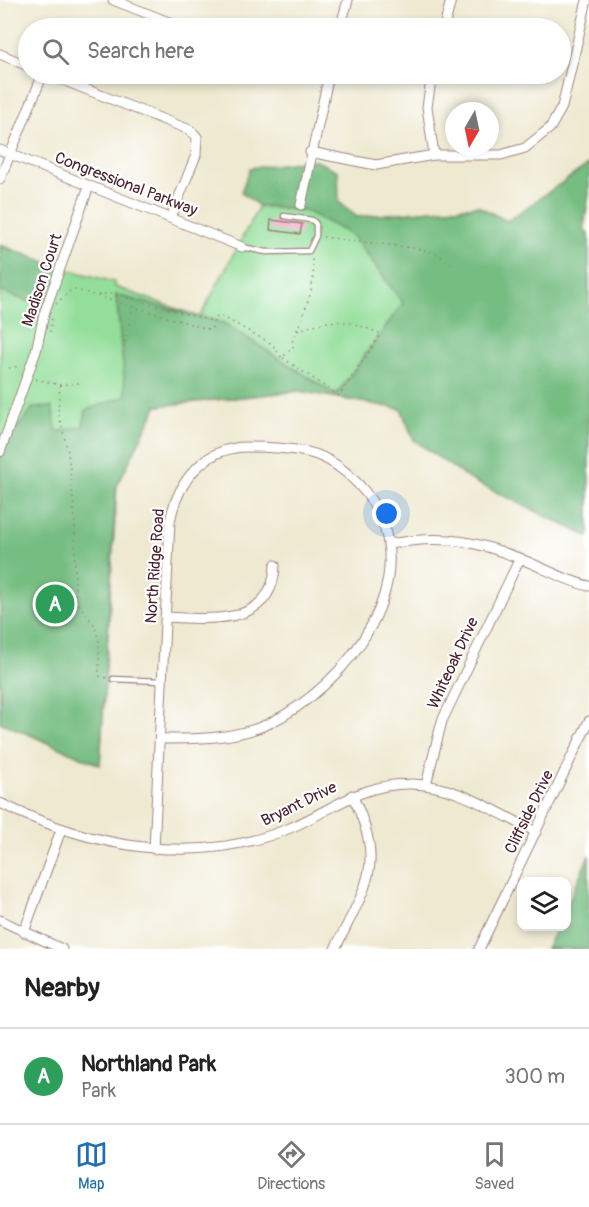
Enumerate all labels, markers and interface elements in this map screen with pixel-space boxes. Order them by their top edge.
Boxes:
search box [18,18,571,84]
icon: search [39,35,72,68]
text: Search here [87,37,194,65]
north arrow [445,102,499,156]
street label: Congressional Parkway [52,148,200,220]
street label: Madison Court [18,231,67,329]
your location [372,499,401,528]
street label: North Ridge Road [141,508,169,624]
pin: A [36,582,74,626]
street label: Whiteoak Drive [423,614,483,712]
street label: Cliffside Drive [500,767,558,857]
street label: Bryant Drive [258,777,340,831]
map controls [517,877,571,931]
button: layers [517,877,571,931]
text: Nearby [24,972,100,1004]
text: Northland Park [81,1050,216,1078]
text: A [37,1064,50,1089]
text: 300 m [504,1064,565,1089]
text: Park [81,1078,116,1103]
tab: Map [75,1138,108,1194]
tab: Directions [257,1138,325,1194]
tab: Saved [475,1138,514,1194]

